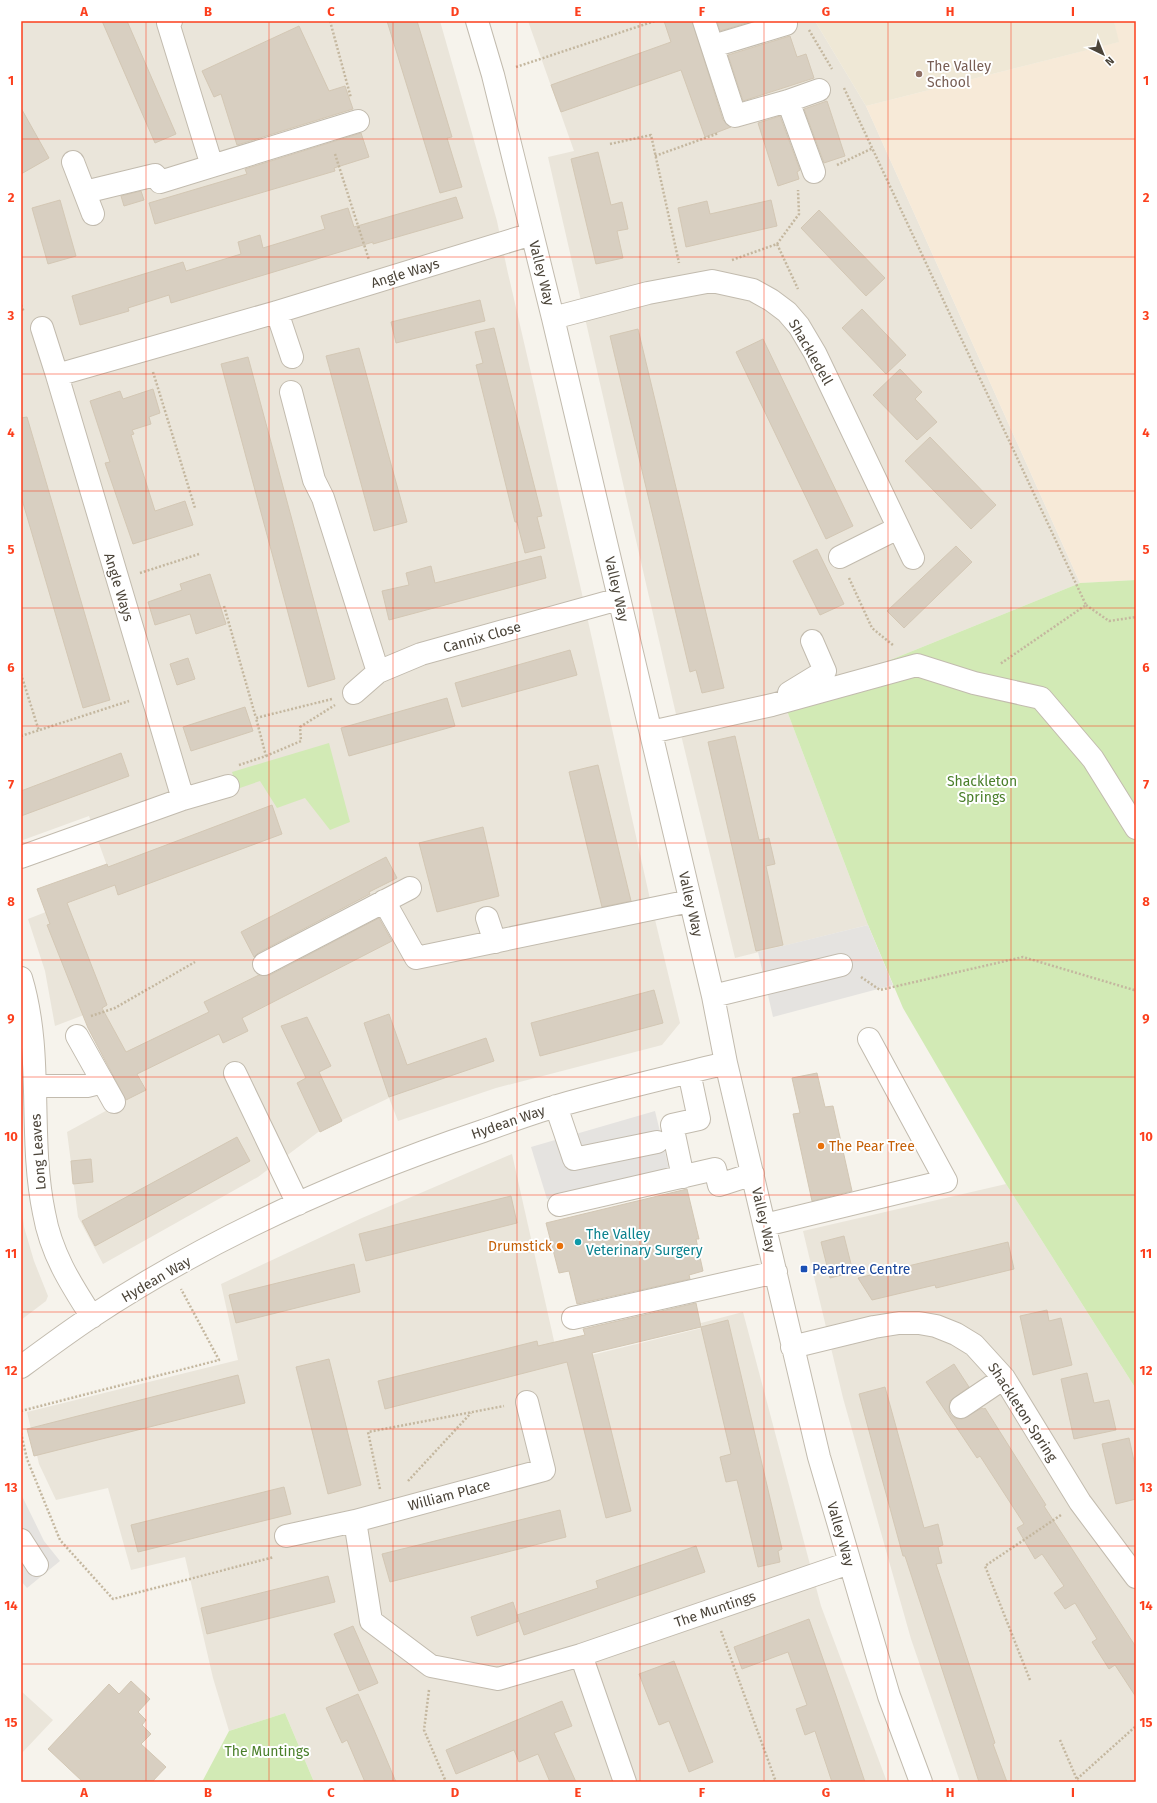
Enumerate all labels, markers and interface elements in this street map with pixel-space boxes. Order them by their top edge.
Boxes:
text: A [79,4,88,19]
text: B [204,4,212,19]
text: C [327,4,335,19]
text: D [451,4,460,19]
text: E [575,4,582,19]
text: F [699,4,706,19]
text: G [822,4,830,19]
text: H [946,4,954,19]
text: I [1071,4,1075,19]
north arrow [1083,34,1123,74]
text: N [1102,54,1117,68]
place label: The Valley School [927,58,991,91]
marker: The Valley School [914,69,924,79]
text: 1 [8,73,14,88]
text: 1 [1143,73,1149,88]
text: 2 [8,190,15,205]
text: 2 [1143,190,1150,205]
street label: Valley Way [525,239,558,308]
street label: Angle Ways [369,255,442,292]
text: 3 [7,308,15,323]
text: 3 [1142,308,1150,323]
street label: Shackledell [785,316,836,388]
text: 4 [7,425,15,440]
text: 4 [1142,425,1150,440]
text: 5 [8,542,15,557]
text: 5 [1143,542,1150,557]
street label: Angle Ways [100,551,137,624]
street label: Valley Way [601,555,632,623]
street label: Cannix Close [441,618,523,657]
text: 6 [7,660,15,675]
text: 6 [1142,660,1150,675]
park label: Shackleton Springs [947,773,1017,806]
text: 7 [8,777,14,792]
text: 7 [1143,777,1149,792]
street label: Valley Way [675,870,706,938]
text: 8 [7,894,15,909]
text: 8 [1142,894,1150,909]
text: 9 [7,1011,15,1026]
text: 9 [1142,1011,1150,1026]
street label: Hydean Way [469,1102,548,1143]
street label: Long Leaves [27,1113,50,1191]
text: 10 [4,1129,18,1144]
text: 10 [1139,1129,1153,1144]
place label: The Pear Tree [829,1138,915,1155]
marker: The Pear Tree [816,1141,826,1151]
street label: Valley Way [748,1186,779,1254]
place label: The Valley Veterinary Surgery [586,1226,703,1259]
marker: The Valley Veterinary Surgery [573,1237,583,1247]
place label: Drumstick [488,1238,553,1255]
marker: Drumstick [555,1241,565,1251]
text: 11 [5,1246,17,1261]
text: 11 [1140,1246,1152,1261]
street label: Hydean Way [119,1253,194,1306]
place label: Peartree Centre [812,1261,910,1278]
marker: Peartree Centre [799,1264,809,1274]
street label: Shackleton Spring [984,1360,1061,1466]
text: 12 [5,1363,18,1378]
text: 12 [1140,1363,1153,1378]
street label: William Place [406,1476,492,1515]
text: 13 [5,1480,18,1495]
text: 13 [1140,1480,1153,1495]
street label: Valley Way [823,1500,858,1569]
street label: The Muntings [672,1587,759,1631]
text: 14 [4,1598,18,1613]
text: 14 [1139,1598,1153,1613]
text: 15 [4,1715,18,1730]
text: 15 [1139,1715,1153,1730]
park label: The Muntings [225,1743,310,1760]
text: A [79,1785,88,1800]
text: B [204,1785,212,1800]
text: C [327,1785,335,1800]
text: D [451,1785,460,1800]
text: E [575,1785,582,1800]
text: F [699,1785,706,1800]
text: G [822,1785,830,1800]
text: H [946,1785,954,1800]
text: I [1071,1785,1075,1800]

